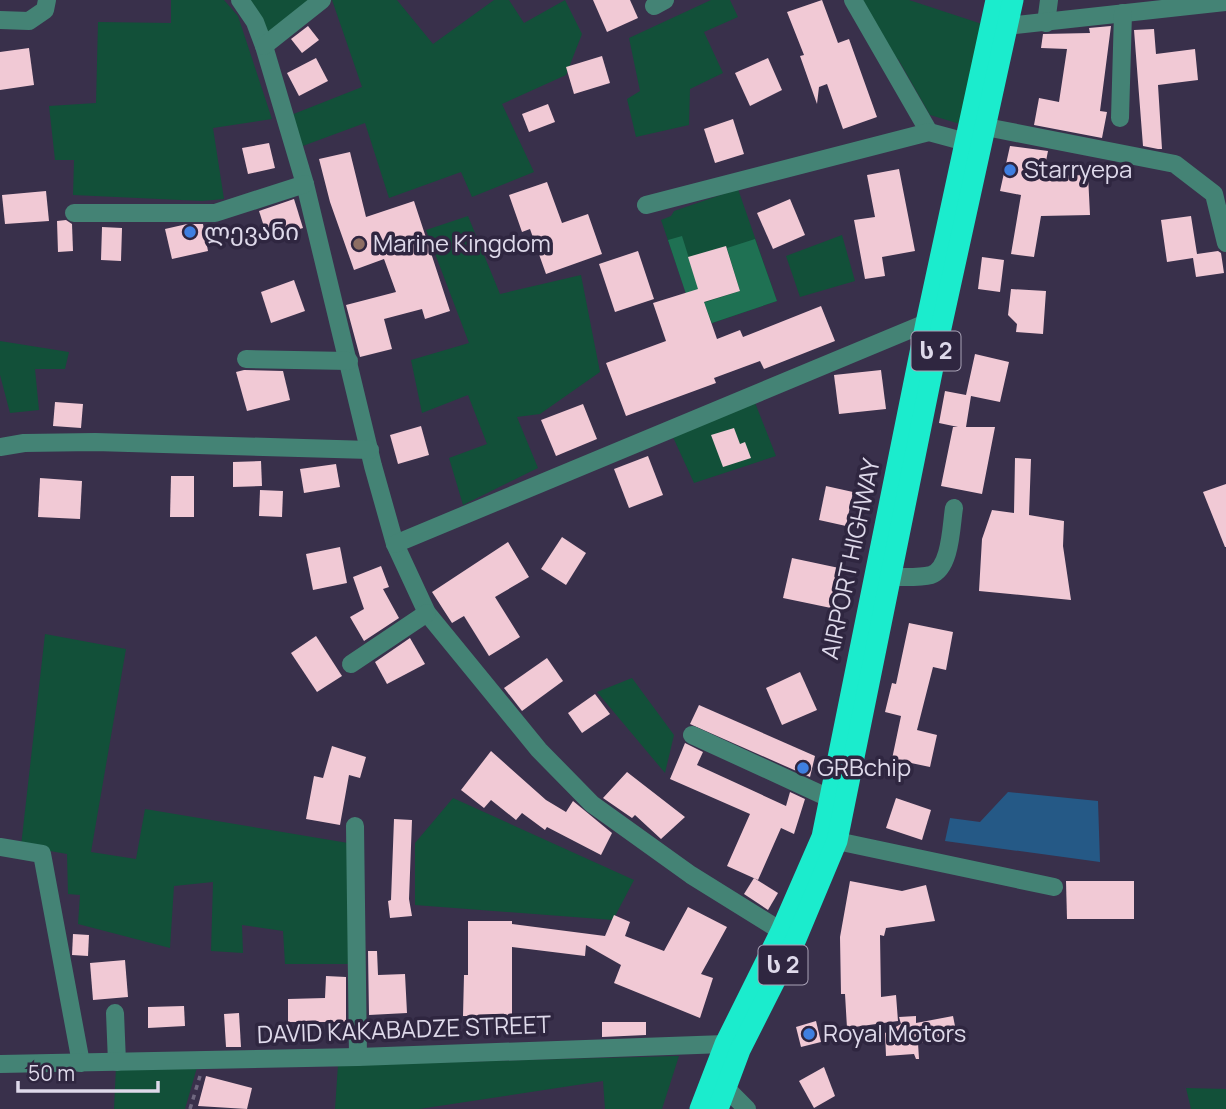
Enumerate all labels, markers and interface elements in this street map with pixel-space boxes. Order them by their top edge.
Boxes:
place label: Starryepa [1024,152,1132,185]
marker: Starryepa [1002,162,1018,178]
place label: ლევანი [204,214,299,247]
marker: ლევანი [182,224,198,240]
place label: Marine Kingdom [373,226,551,259]
marker: Marine Kingdom [351,236,367,252]
road number: ს 2 [912,332,960,370]
street label: AIRPORT HIGHWAY [812,455,887,662]
place label: GRBchip [817,750,911,783]
marker: GRBchip [795,760,811,776]
road number: ს 2 [758,946,808,984]
street label: DAVID KAKABADZE STREET [256,1007,552,1050]
place label: Royal Motors [823,1016,966,1049]
marker: Royal Motors [801,1026,817,1042]
scale bar [18,1050,158,1094]
text: 50 m [28,1059,75,1087]

